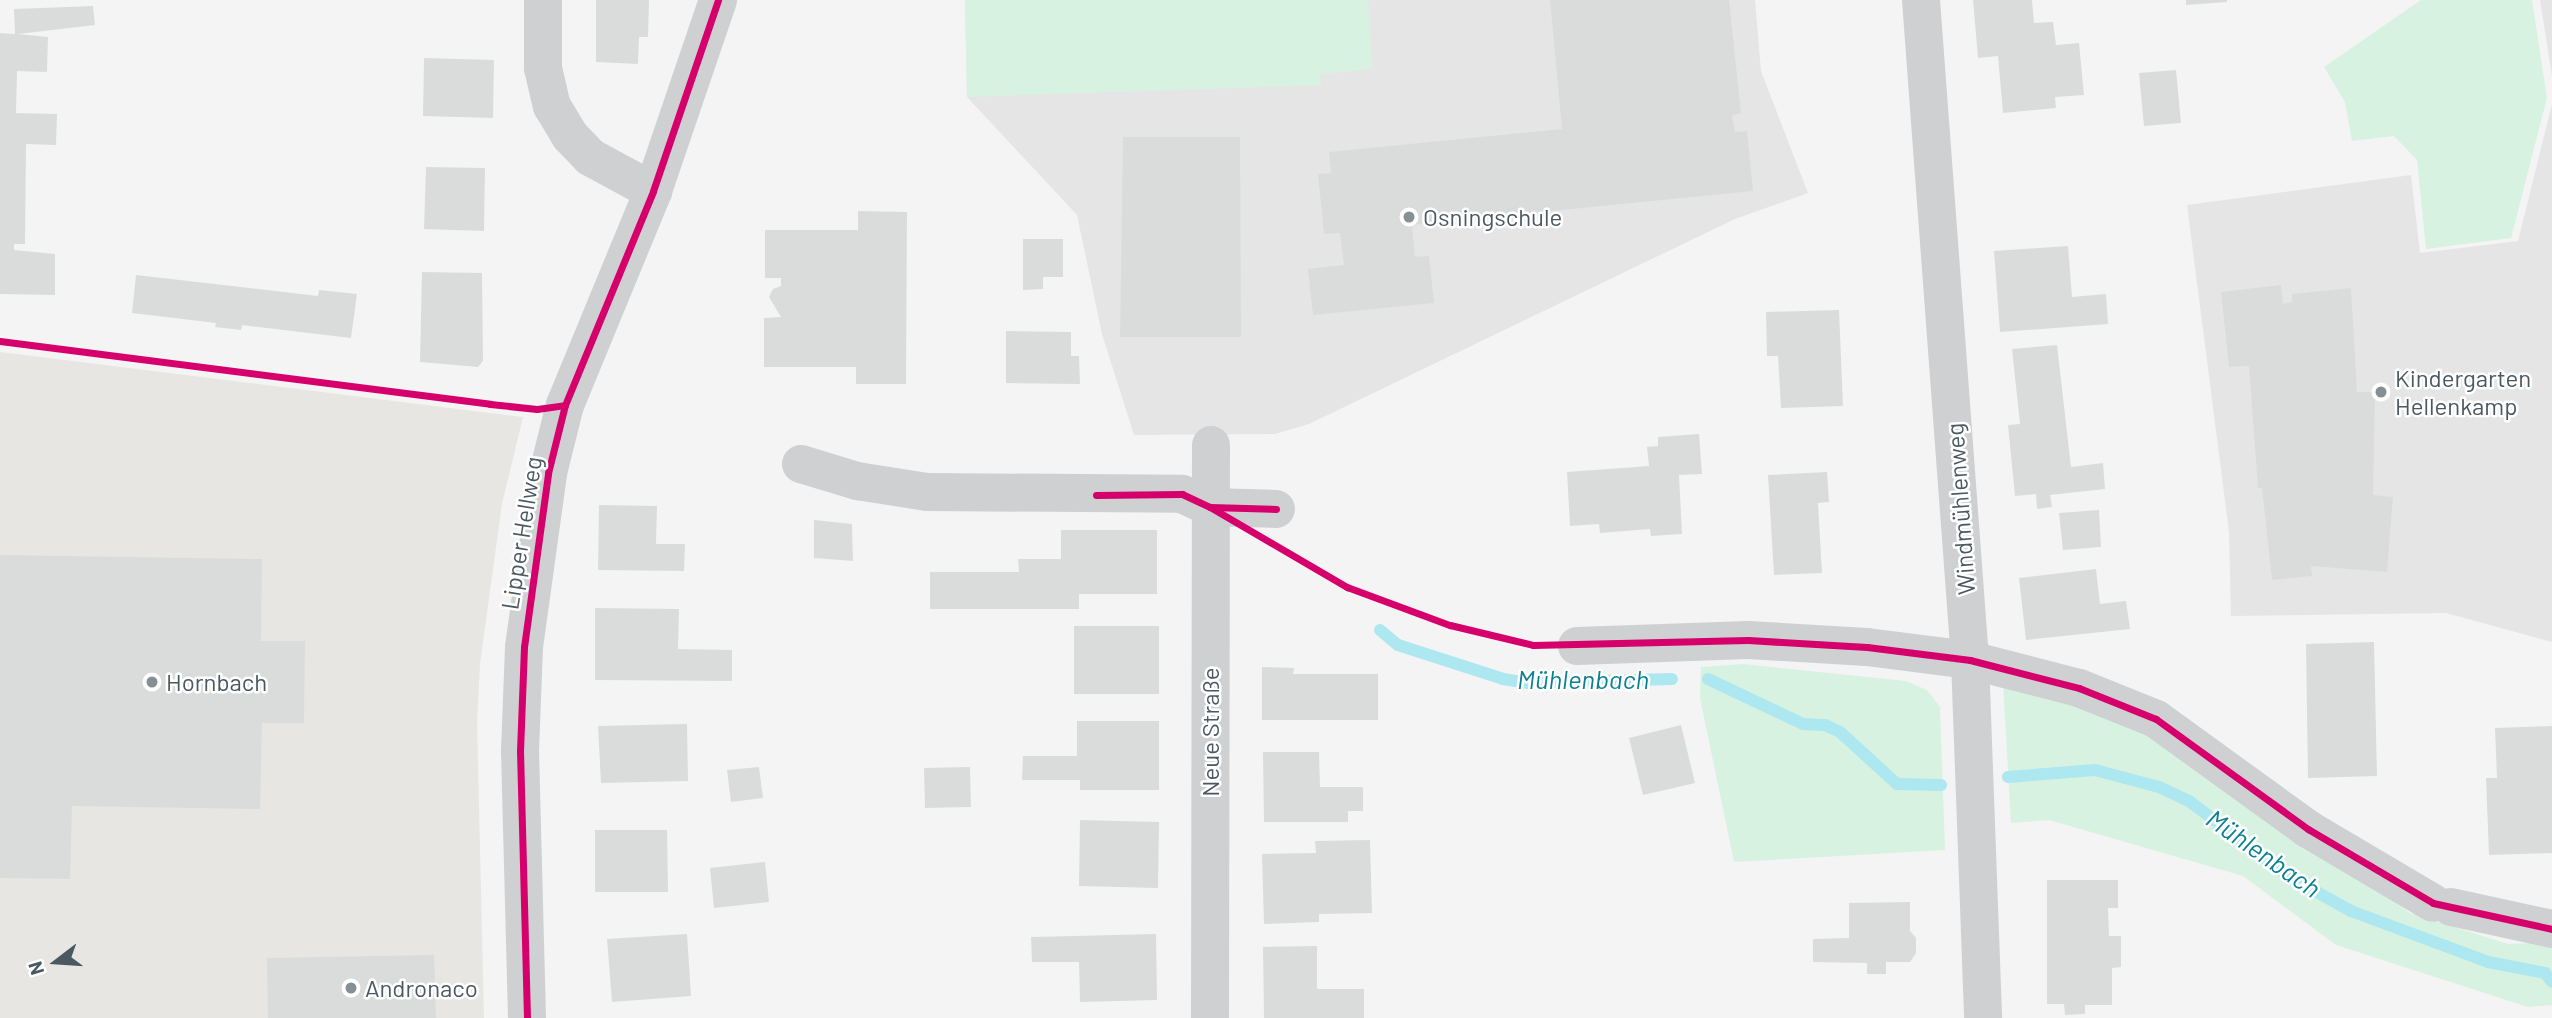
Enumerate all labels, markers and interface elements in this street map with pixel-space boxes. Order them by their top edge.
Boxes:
place label: Osningschule [1423,203,1562,231]
marker: Osningschule [1401,209,1417,225]
place label: Kindergarten Hellenkamp [2395,364,2531,420]
marker: Kindergarten Hellenkamp [2373,384,2389,400]
street label: Windmühlenweg [1940,422,1980,596]
street label: Lipper Hellweg [495,454,547,612]
water label: Mühlenbach [1517,663,1649,695]
street label: Neue Straße [1196,667,1224,797]
place label: Hornbach [166,668,267,696]
marker: Hornbach [144,674,160,690]
water label: Mühlenbach [2201,802,2327,904]
north arrow [21,927,91,997]
text: N [23,959,48,978]
place label: Andronaco [365,974,478,1002]
marker: Andronaco [343,980,359,996]

